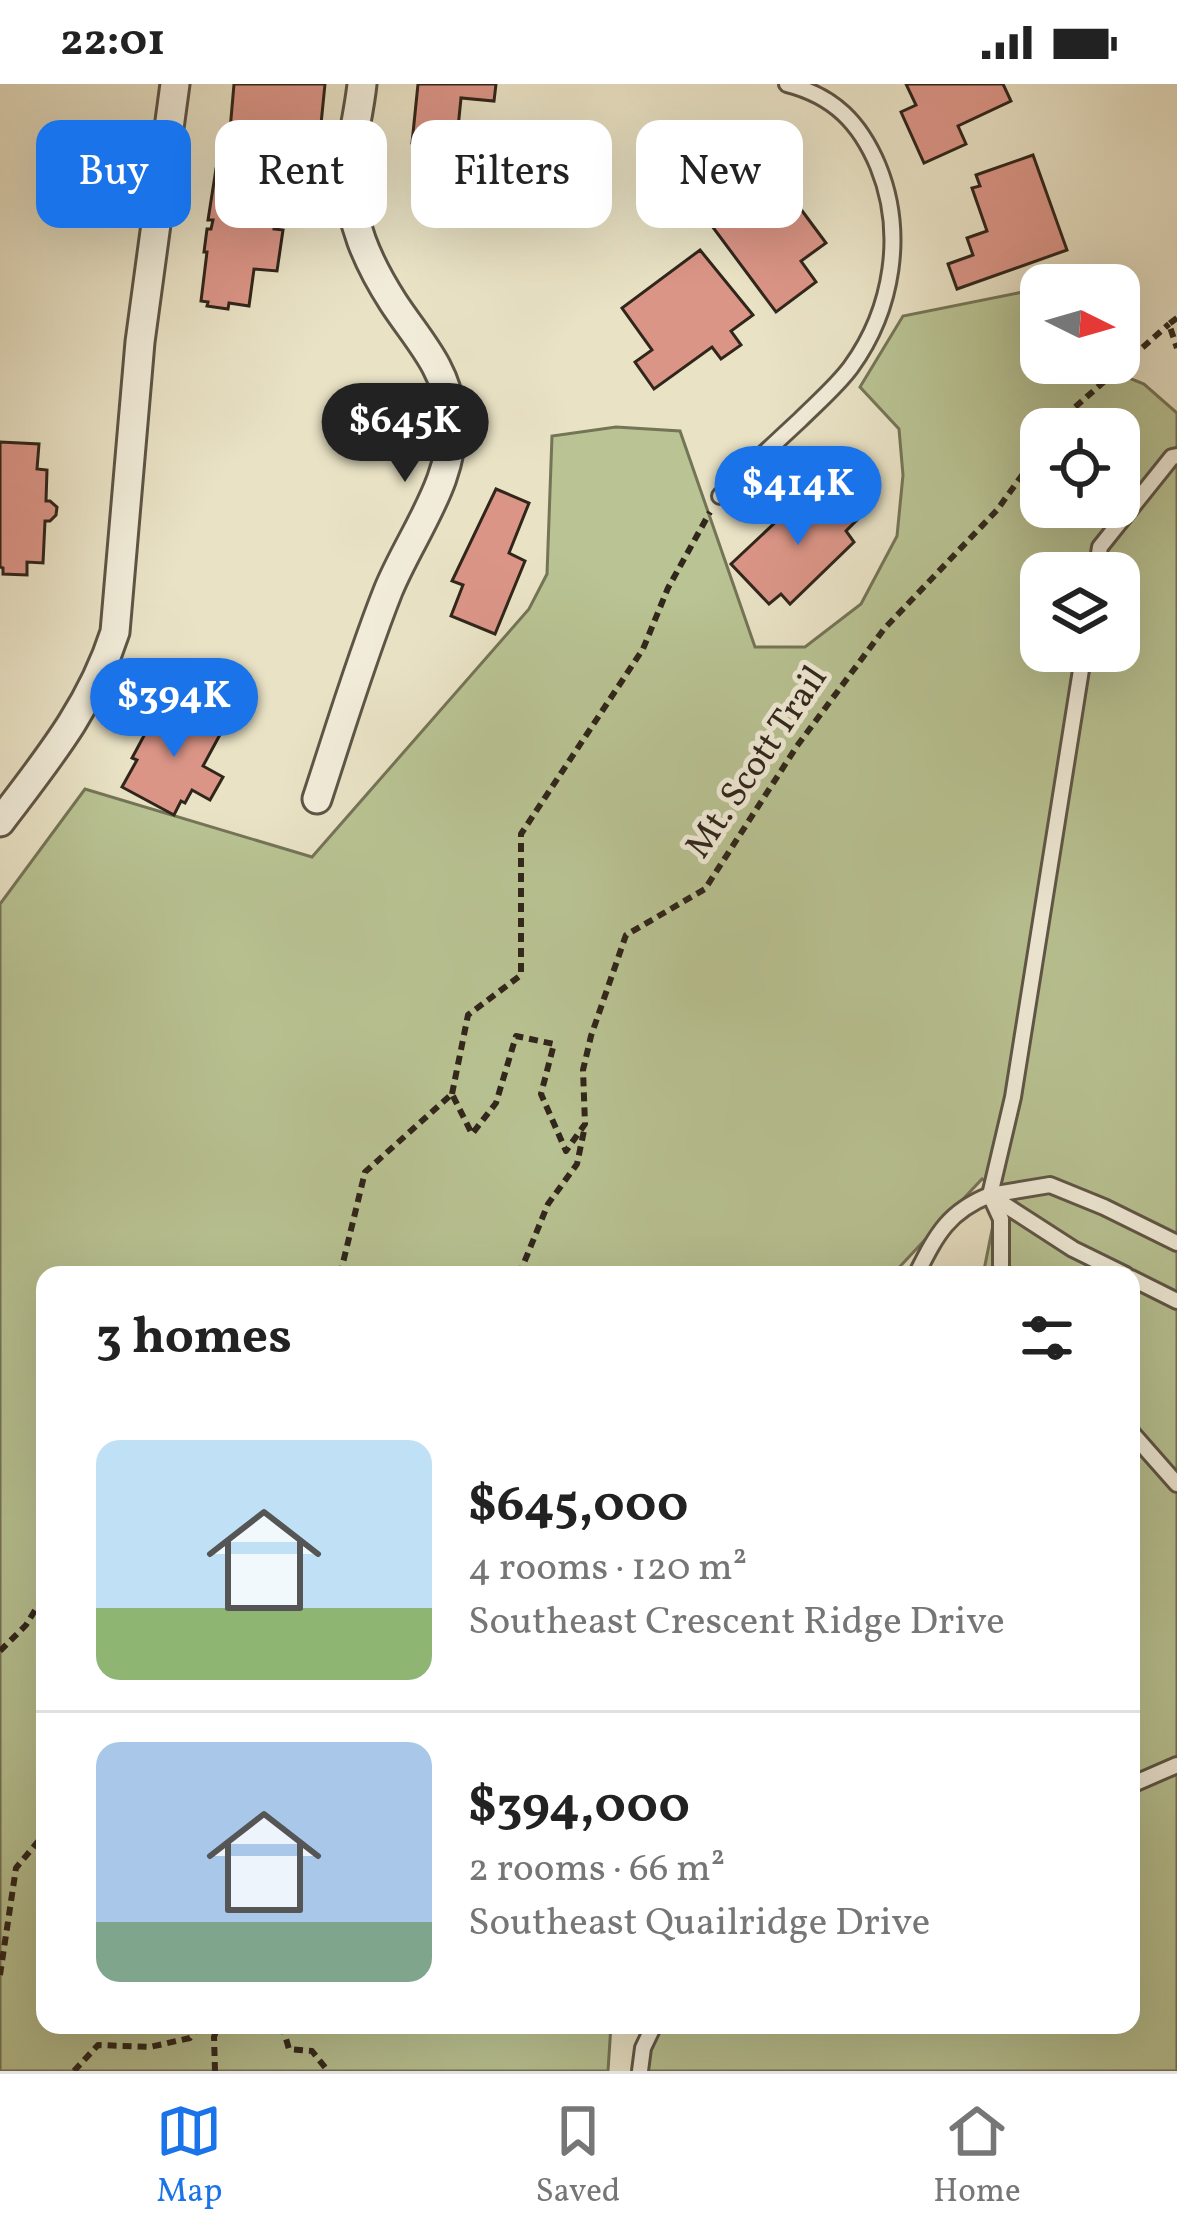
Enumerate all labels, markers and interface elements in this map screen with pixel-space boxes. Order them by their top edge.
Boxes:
text: 22:01 [60,11,165,74]
chip: Buy [36,120,191,228]
chip: Rent [215,120,387,228]
chip: Filters [411,120,612,228]
chip: New [636,120,803,228]
north arrow [1020,264,1140,384]
map controls [1020,264,1140,672]
pin: $645K [321,383,489,485]
text: $645K [349,395,461,449]
button: locate [1020,408,1140,528]
pin: $414K [714,446,882,548]
text: $414K [742,458,854,512]
button: layers [1020,552,1140,672]
street label: Mt. Scott Trail [675,657,841,869]
pin: $394K [90,658,258,760]
text: $394K [117,670,231,724]
text: 3 homes [96,1303,292,1374]
icon: filters [1014,1305,1080,1371]
text: $645,000 [468,1471,688,1542]
icon: home [192,1488,336,1632]
text: 4 rooms · 120 m² [468,1542,747,1596]
text: Southeast Crescent Ridge Drive [468,1596,1005,1650]
text: $394,000 [468,1772,690,1843]
icon: home [192,1790,336,1934]
text: 2 rooms · 66 m² [468,1843,725,1897]
text: Southeast Quailridge Drive [468,1897,930,1951]
tab: Map [156,2098,223,2216]
tab: Saved [535,2098,620,2216]
tab: Home [933,2098,1021,2216]

